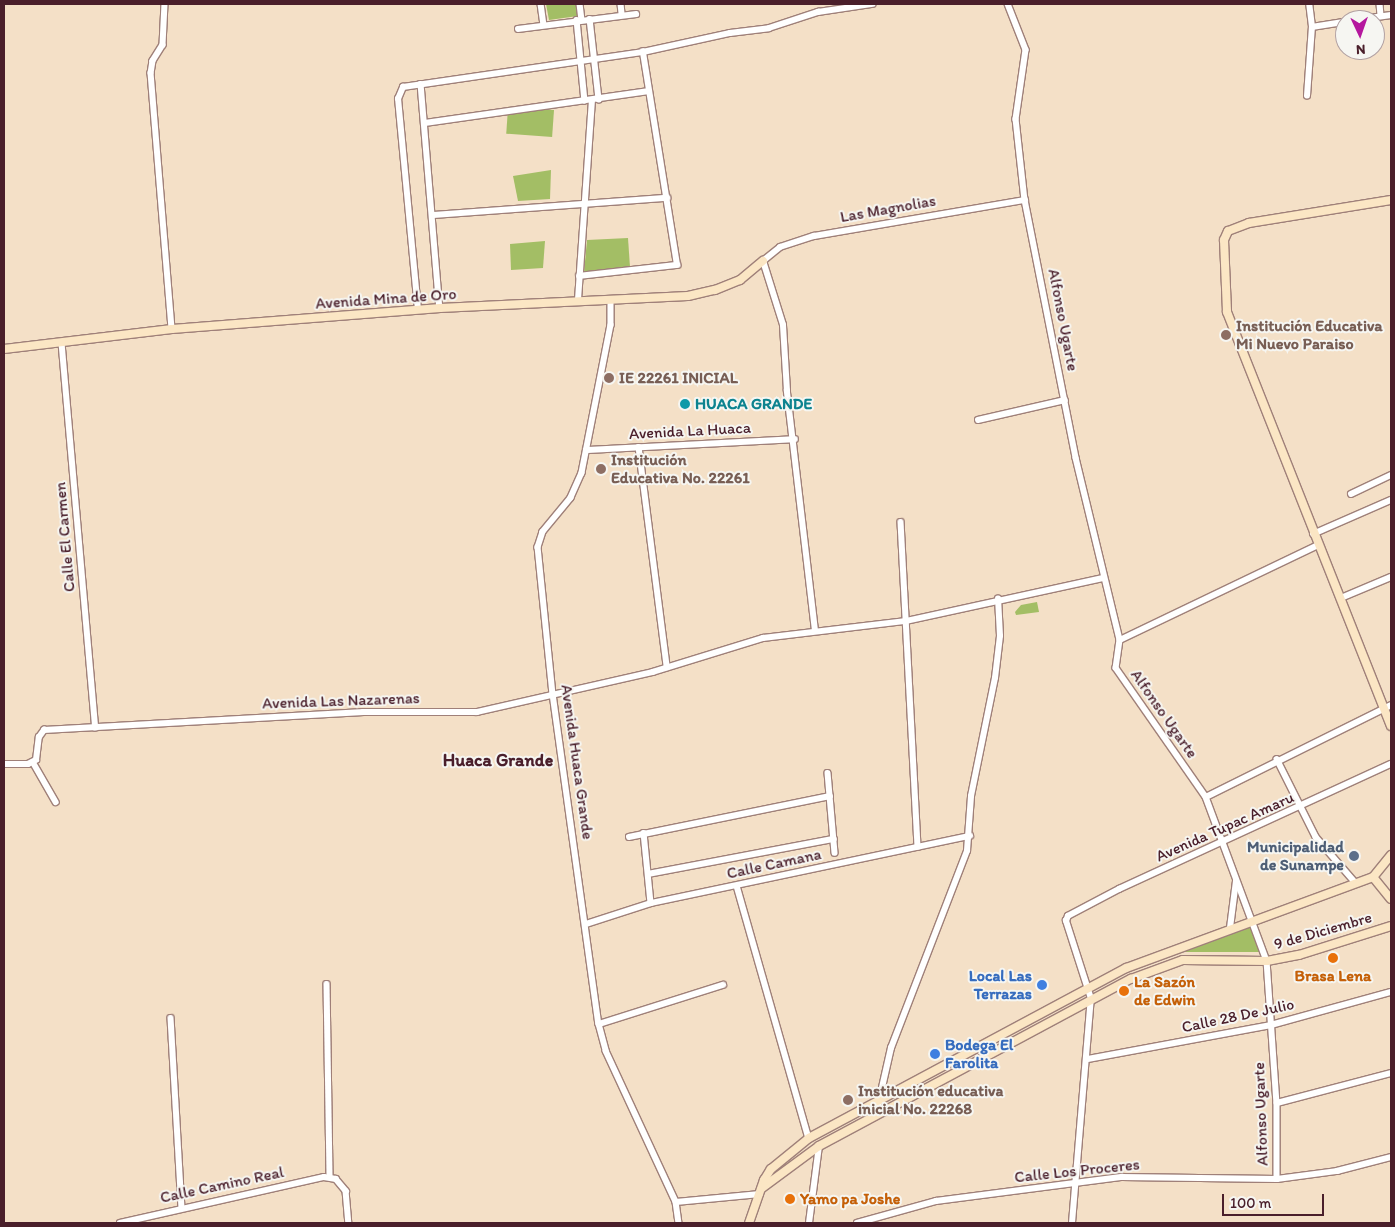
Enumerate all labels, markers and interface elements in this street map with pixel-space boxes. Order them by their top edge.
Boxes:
north arrow [1335,10,1385,60]
text: N [1356,41,1366,58]
street label: Las Magnolias [839,191,937,227]
street label: Alfonso Ugarte [1044,267,1082,373]
street label: Avenida Mina de Oro [315,284,457,314]
place label: Institución Educativa Mi Nuevo Paraiso [1236,316,1383,354]
marker: Institución Educativa Mi Nuevo Paraiso [1220,329,1232,341]
place label: IE 22261 INICIAL [619,368,738,388]
marker: IE 22261 INICIAL [603,372,615,384]
place label: HUACA GRANDE [695,394,813,414]
marker: HUACA GRANDE [679,398,691,410]
street label: Avenida La Huaca [629,418,751,444]
place label: Institución Educativa No. 22261 [611,450,750,488]
marker: Institución Educativa No. 22261 [595,463,607,475]
street label: Calle El Carmen [51,481,79,593]
street label: Alfonso Ugarte [1126,666,1202,762]
street label: Avenida Huaca Grande [557,683,597,841]
street label: Avenida Las Nazarenas [262,689,420,713]
district label: Huaca Grande [443,749,553,771]
street label: Avenida Tupac Amaru [1153,788,1297,866]
place label: Municipalidad de Sunampe [1247,837,1344,875]
street label: Calle Camana [725,845,823,883]
marker: Municipalidad de Sunampe [1348,850,1360,862]
street label: 9 de Diciembre [1272,908,1374,954]
marker: Brasa Lena [1327,952,1339,964]
place label: Local Las Terrazas [969,966,1032,1004]
place label: Brasa Lena [1295,966,1371,986]
place label: La Sazón de Edwin [1134,972,1196,1010]
marker: Local Las Terrazas [1036,979,1048,991]
marker: La Sazón de Edwin [1118,985,1130,997]
street label: Calle 28 De Julio [1180,995,1296,1037]
place label: Bodega El Farolita [945,1035,1013,1073]
marker: Bodega El Farolita [929,1048,941,1060]
street label: Alfonso Ugarte [1250,1062,1272,1166]
place label: Institución educativa inicial No. 22268 [858,1081,1003,1119]
marker: Institución educativa inicial No. 22268 [842,1094,854,1106]
street label: Calle Los Proceres [1014,1155,1140,1187]
street label: Calle Camino Real [159,1163,285,1207]
scale bar [1225,1184,1328,1216]
place label: Yamo pa Joshe [800,1189,901,1209]
marker: Yamo pa Joshe [784,1193,796,1205]
text: 100 m [1230,1194,1271,1212]

